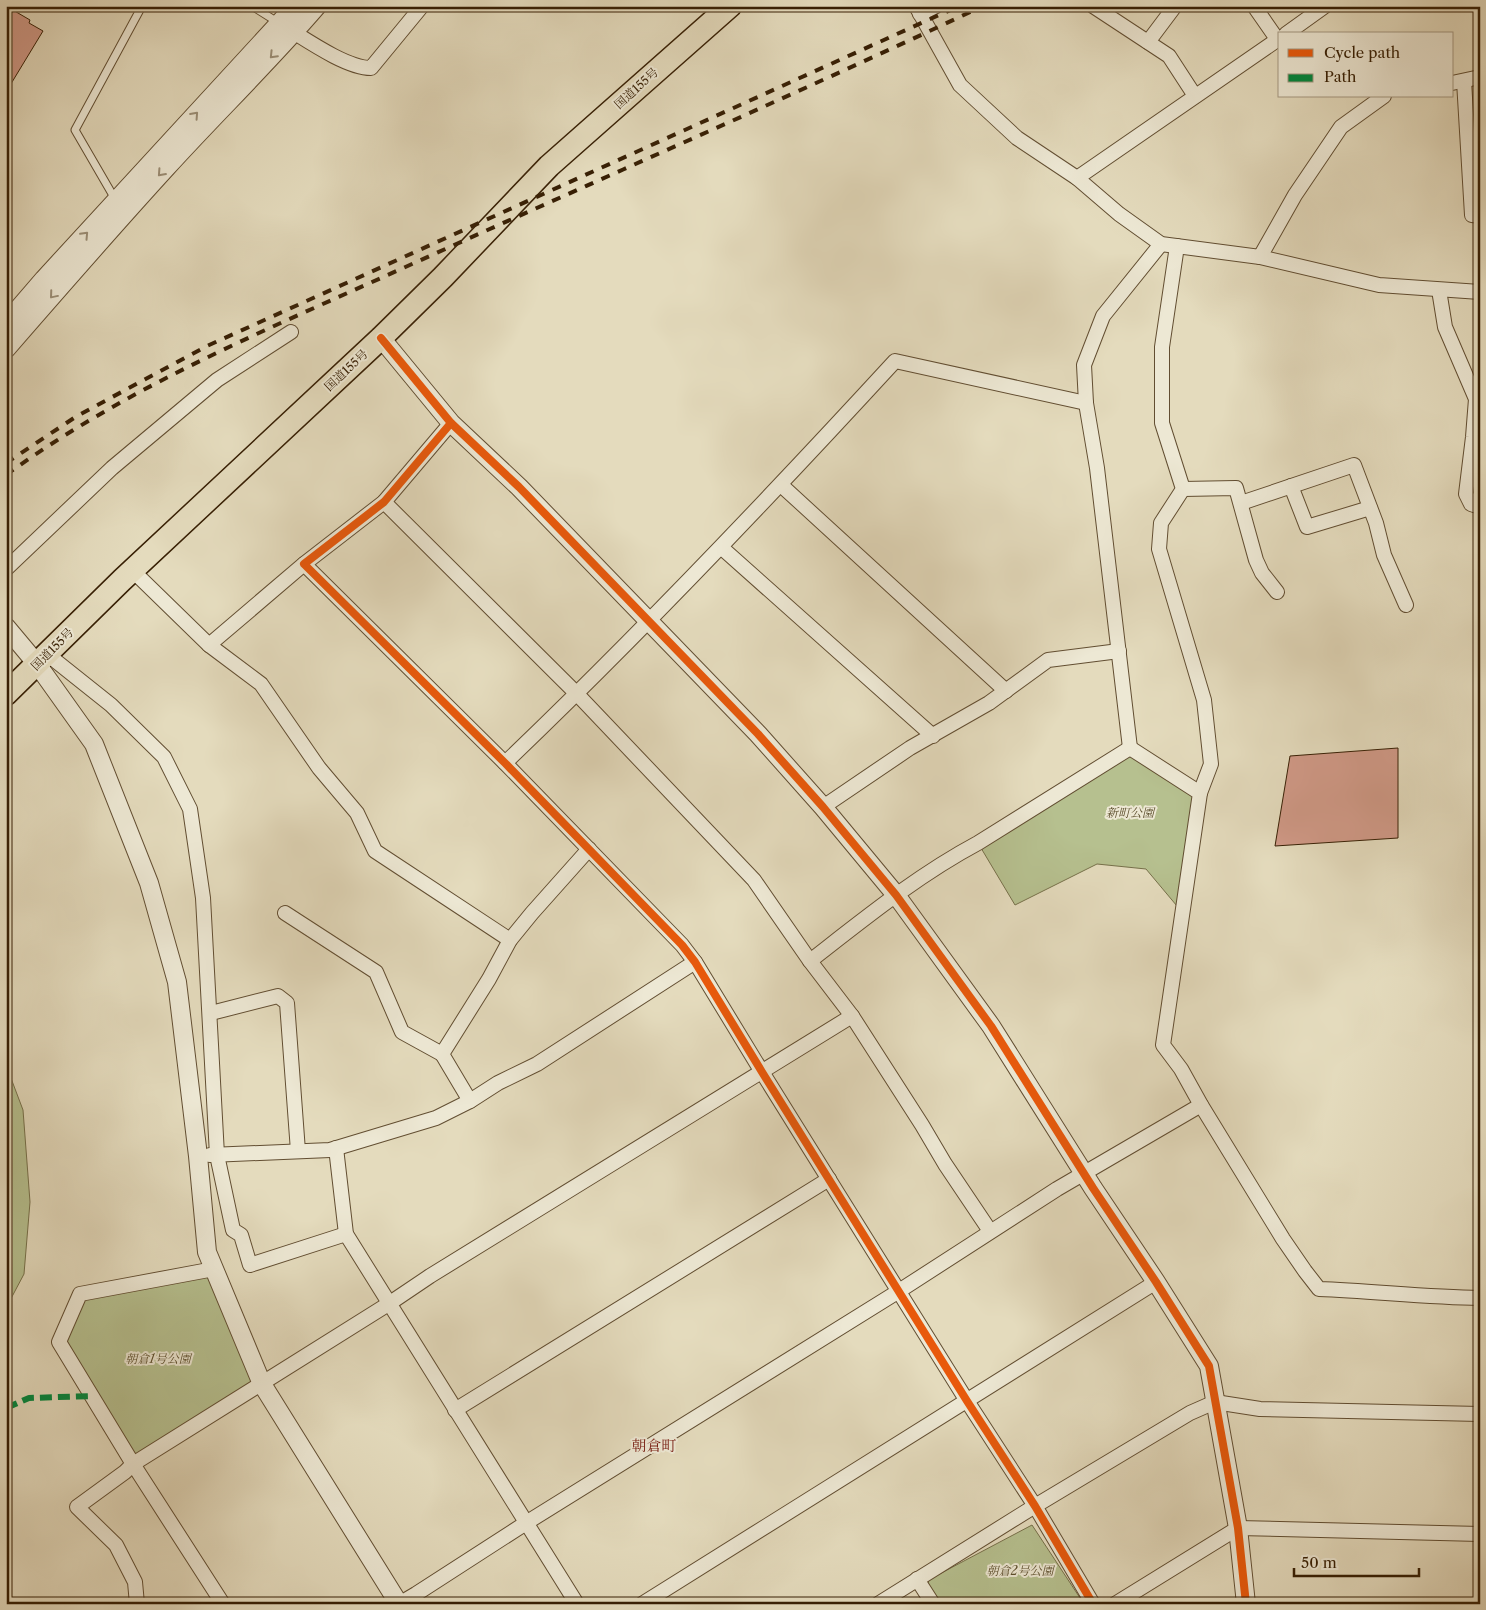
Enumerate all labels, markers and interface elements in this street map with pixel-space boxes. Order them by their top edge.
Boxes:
legend [1278,32,1454,98]
text: Cycle path [1324,43,1401,62]
one-way arrow [270,50,279,59]
street label: 国道155号 [611,64,661,112]
text: Path [1324,67,1357,86]
one-way arrow [189,112,198,121]
one-way arrow [158,168,167,177]
one-way arrow [79,231,88,240]
one-way arrow [49,289,58,298]
street label: 国道155号 [321,346,371,394]
street label: 国道155号 [28,625,76,673]
park label: 新町公園 [1106,805,1156,820]
park label: 朝倉1号公園 [125,1351,193,1366]
district label: 朝倉町 [631,1436,677,1455]
scale bar [1294,1545,1418,1577]
text: 50 m [1301,1553,1337,1572]
park label: 朝倉2号公園 [987,1563,1055,1578]

